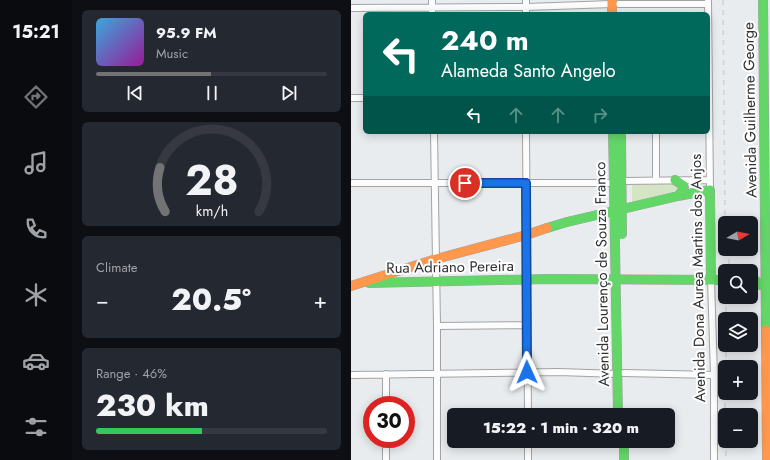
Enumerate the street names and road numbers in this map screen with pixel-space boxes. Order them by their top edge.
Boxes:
street label: Avenida Guilherme George [737,22,763,198]
street label: Avenida Dona Aurea Martins dos Anjos [685,154,711,402]
street label: Avenida Lourenço de Souza Franco [589,161,615,387]
street label: Rua Adriano Pereira [386,255,514,279]

